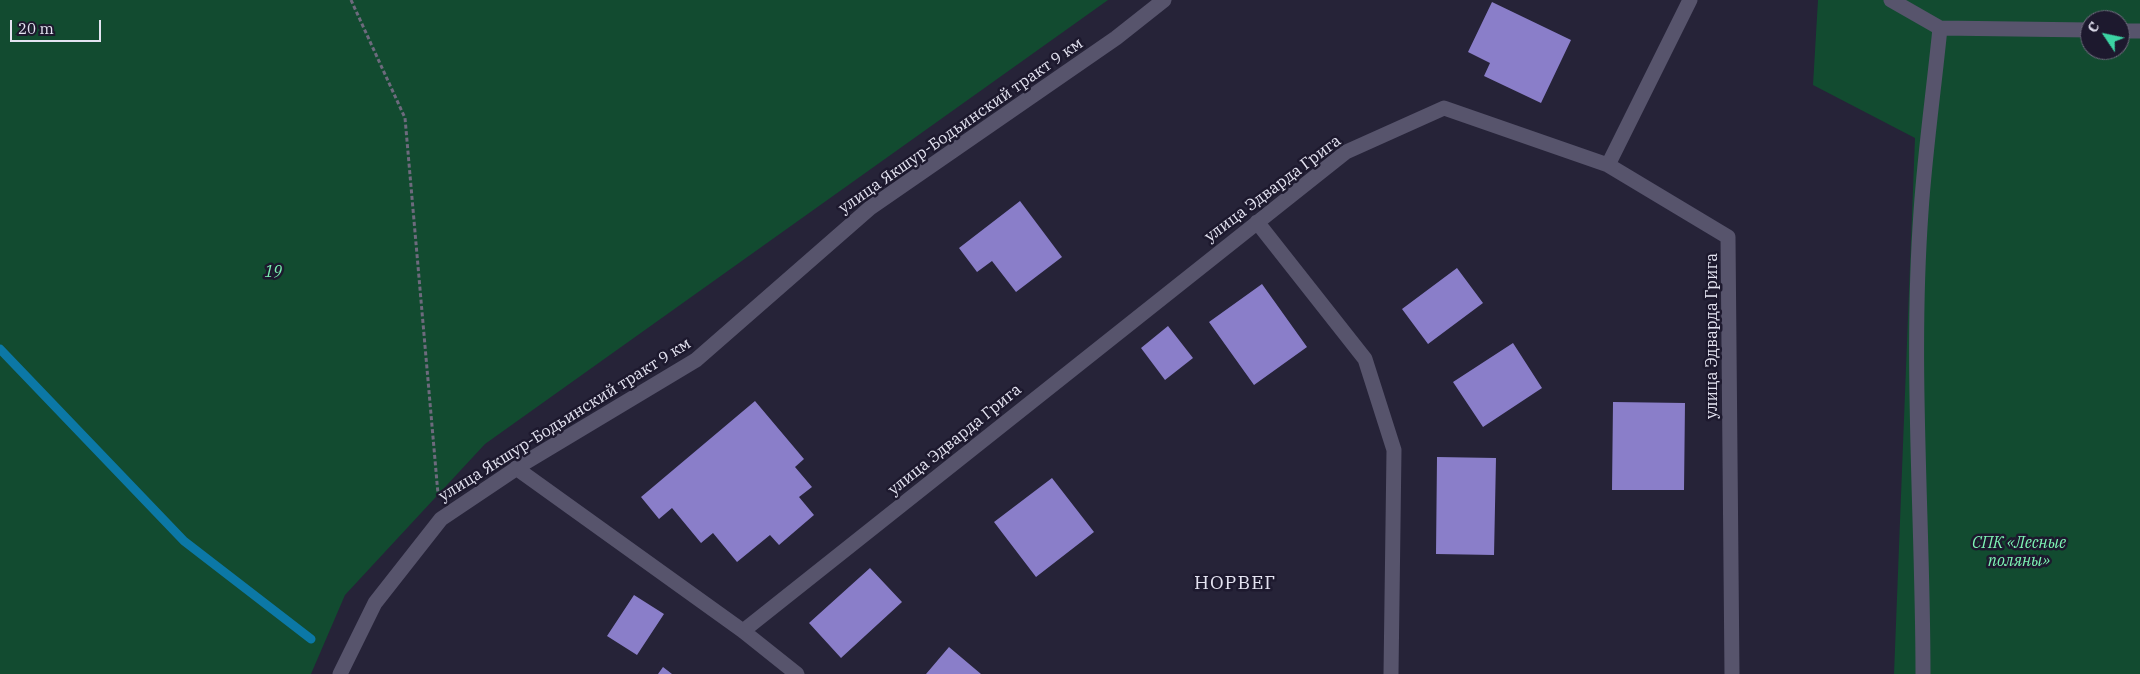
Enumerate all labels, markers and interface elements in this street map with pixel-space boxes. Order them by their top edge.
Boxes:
scale bar [12,10,104,42]
north arrow [2080,10,2130,60]
text: С [2083,18,2103,36]
text: 20 m [18,19,54,38]
street label: улица Якшур-Бодьинский тракт 9 км [835,34,1087,218]
street label: улица Эдварда Грига [1201,131,1345,247]
street label: улица Эдварда Грига [1702,253,1722,419]
park label: 19 [264,262,282,282]
street label: улица Якшур-Бодьинский тракт 9 км [435,334,695,506]
street label: улица Эдварда Грига [884,380,1026,500]
park label: СПК «Лесные поляны» [1972,533,2066,571]
district label: НОРВЕГ [1193,573,1277,595]

